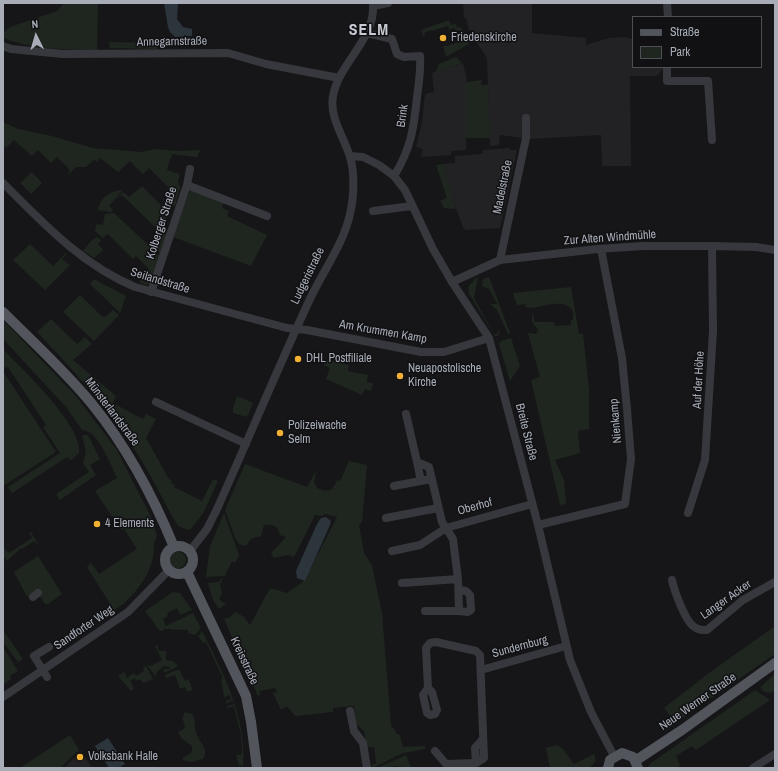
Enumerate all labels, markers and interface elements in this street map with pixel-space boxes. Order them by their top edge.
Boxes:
north arrow [16,16,56,56]
legend [632,16,762,68]
text: N [31,17,39,31]
district label: SELM [349,21,389,41]
text: Straße [670,24,700,40]
place label: Friedenskirche [451,31,517,45]
marker: Friedenskirche [438,33,448,43]
street label: Annegarnstraße [137,34,207,50]
text: Park [670,44,690,60]
street label: Brink [394,104,412,128]
street label: Madelstraße [490,159,516,215]
street label: Kolberger Straße [144,185,180,261]
street label: Zur Alten Windmühle [563,228,657,248]
street label: Ludgeristraße [288,245,328,307]
street label: Seilandstraße [129,265,191,297]
street label: Am Krummen Kamp [338,317,428,347]
street label: Auf der Höhe [690,351,708,409]
place label: DHL Postfiliale [306,352,372,366]
marker: DHL Postfiliale [293,354,303,364]
place label: Neuapostolische Kirche [408,362,481,390]
marker: Neuapostolische Kirche [395,371,405,381]
street label: Münsterlandstraße [82,375,142,449]
street label: Nienkamp [607,398,625,444]
street label: Breite Straße [512,402,540,462]
place label: Polizeiwache Selm [288,419,347,447]
marker: Polizeiwache Selm [275,428,285,438]
street label: Oberhof [456,495,494,519]
place label: 4 Elements [105,517,154,531]
marker: 4 Elements [92,519,102,529]
street label: Langer Acker [698,577,754,623]
street label: Sandforter Weg [51,603,117,653]
street label: Sundernburg [491,633,549,661]
street label: Kreisstraße [227,635,261,687]
street label: Neue Werner Straße [657,670,739,734]
place label: Volksbank Halle [88,750,158,764]
marker: Volksbank Halle [75,752,85,762]

